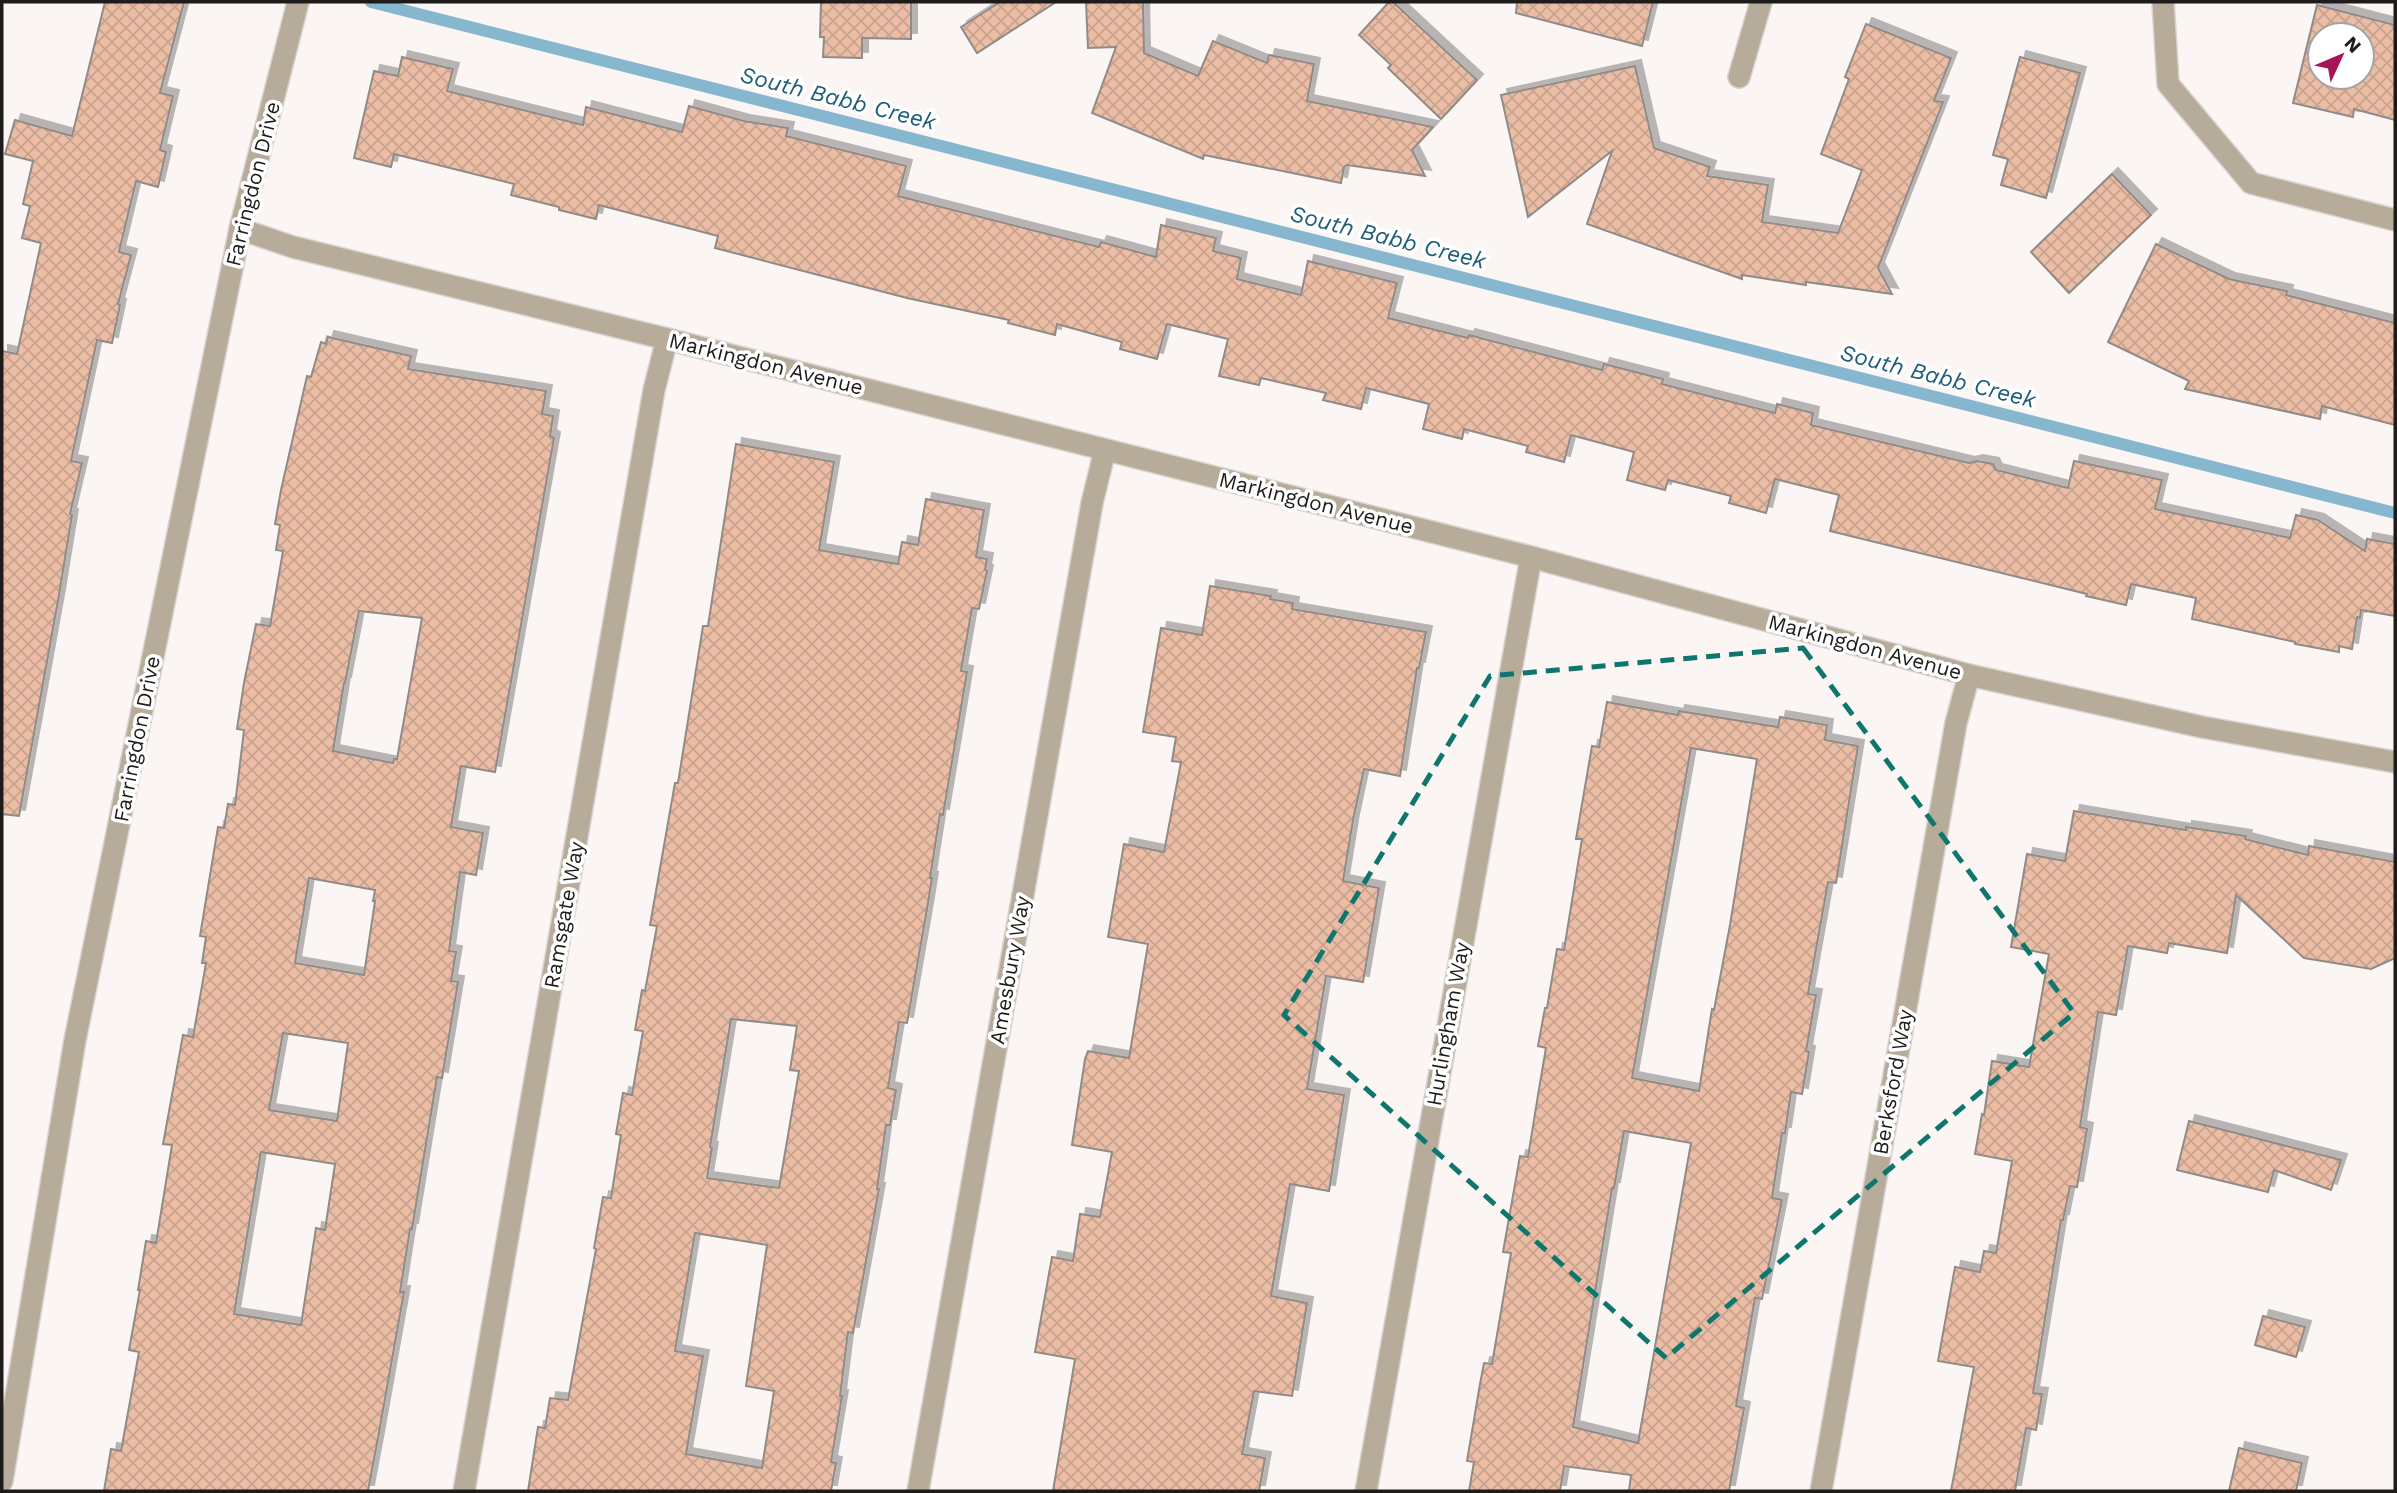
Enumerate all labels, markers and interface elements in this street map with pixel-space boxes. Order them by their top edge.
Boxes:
north arrow [2306,21,2376,91]
text: N [2340,31,2366,58]
water label: South Babb Creek [737,61,940,136]
street label: Farringdon Drive [220,99,285,269]
water label: South Babb Creek [1287,200,1490,275]
street label: Markingdon Avenue [666,327,866,400]
water label: South Babb Creek [1837,339,2040,414]
street label: Markingdon Avenue [1216,466,1416,539]
street label: Markingdon Avenue [1766,609,1965,684]
street label: Farringdon Drive [108,654,165,824]
street label: Ramsgate Way [538,839,589,990]
street label: Amesbury Way [984,894,1035,1046]
street label: Hurlingham Way [1421,940,1474,1108]
street label: Berksford Way [1867,1007,1918,1157]

